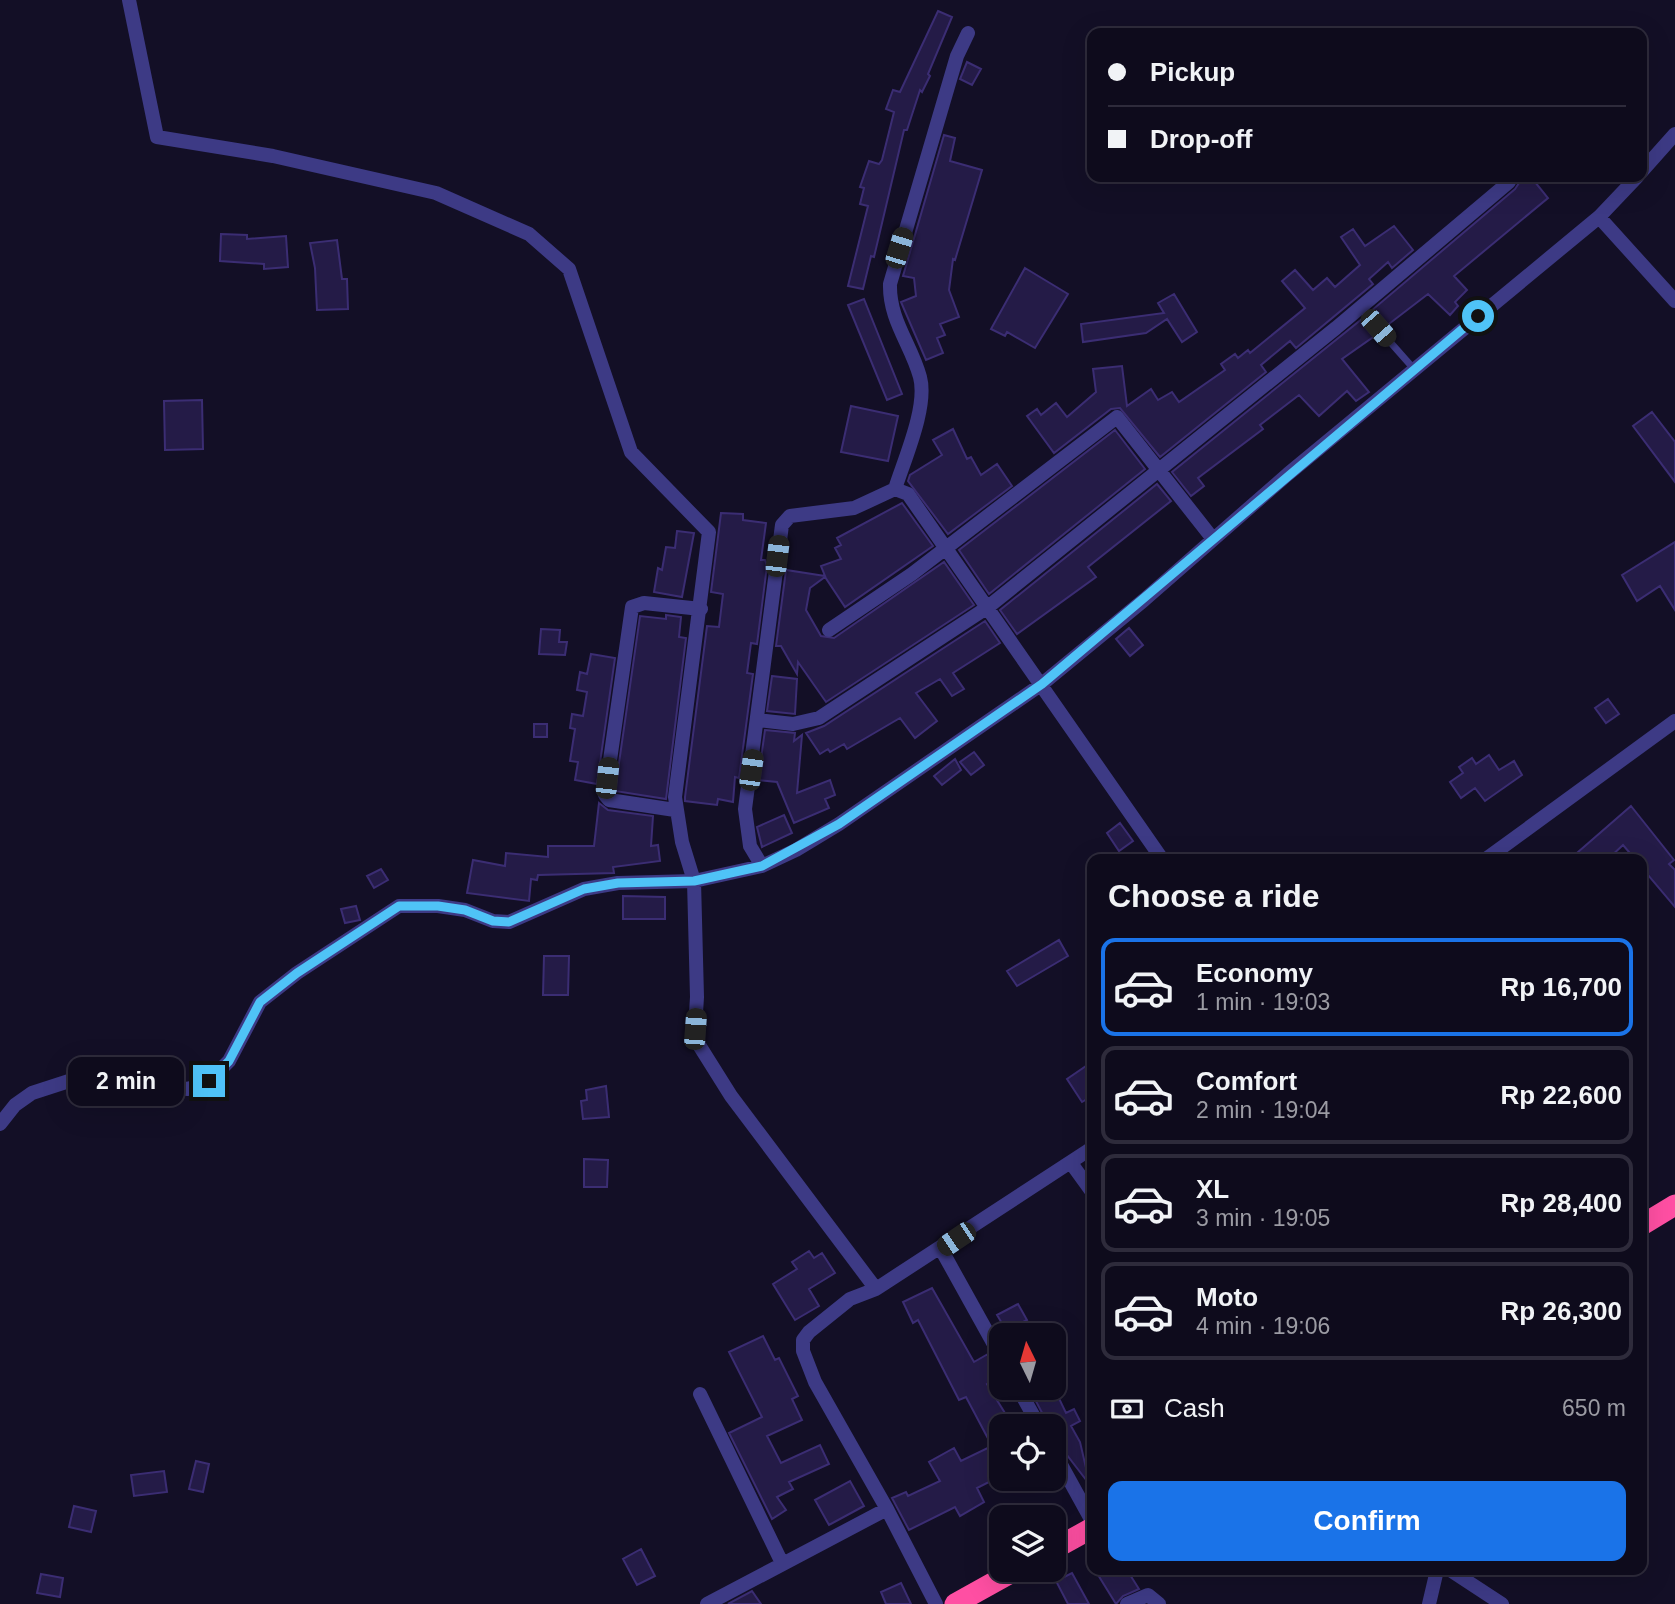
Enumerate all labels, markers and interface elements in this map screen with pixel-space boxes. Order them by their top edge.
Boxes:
text: Pickup [1150,57,1235,87]
text: Drop-off [1150,124,1253,154]
car [883,225,916,271]
route start [1462,300,1494,332]
car [1357,305,1400,351]
car [765,534,790,578]
car [738,748,765,792]
car [595,756,620,800]
text: Choose a ride [1108,878,1320,914]
icon: car [1112,956,1175,1019]
text: Economy [1196,958,1313,988]
text: Rp 16,700 [1501,972,1622,1002]
text: 1 min · 19:03 [1196,989,1330,1015]
car [684,1007,707,1051]
callout: 2 min [69,1056,184,1106]
icon: car [1112,1064,1175,1127]
route end [193,1065,225,1097]
text: Comfort [1196,1066,1297,1096]
text: 2 min [96,1068,156,1094]
text: Rp 22,600 [1501,1080,1622,1110]
text: 2 min · 19:04 [1196,1097,1330,1123]
icon: car [1112,1172,1175,1235]
text: XL [1196,1174,1229,1204]
text: Rp 28,400 [1501,1188,1622,1218]
text: 3 min · 19:05 [1196,1205,1330,1231]
car [933,1219,980,1259]
icon: car [1112,1280,1175,1343]
text: Moto [1196,1282,1258,1312]
text: Rp 26,300 [1501,1296,1622,1326]
text: 4 min · 19:06 [1196,1313,1330,1339]
north arrow [989,1323,1066,1400]
map controls [989,1323,1066,1582]
icon: cash [1108,1390,1146,1428]
text: Cash [1164,1393,1225,1423]
text: 650 m [1562,1395,1626,1421]
button: locate [989,1414,1066,1491]
button: Confirm [1108,1481,1626,1561]
button: layers [989,1505,1066,1582]

